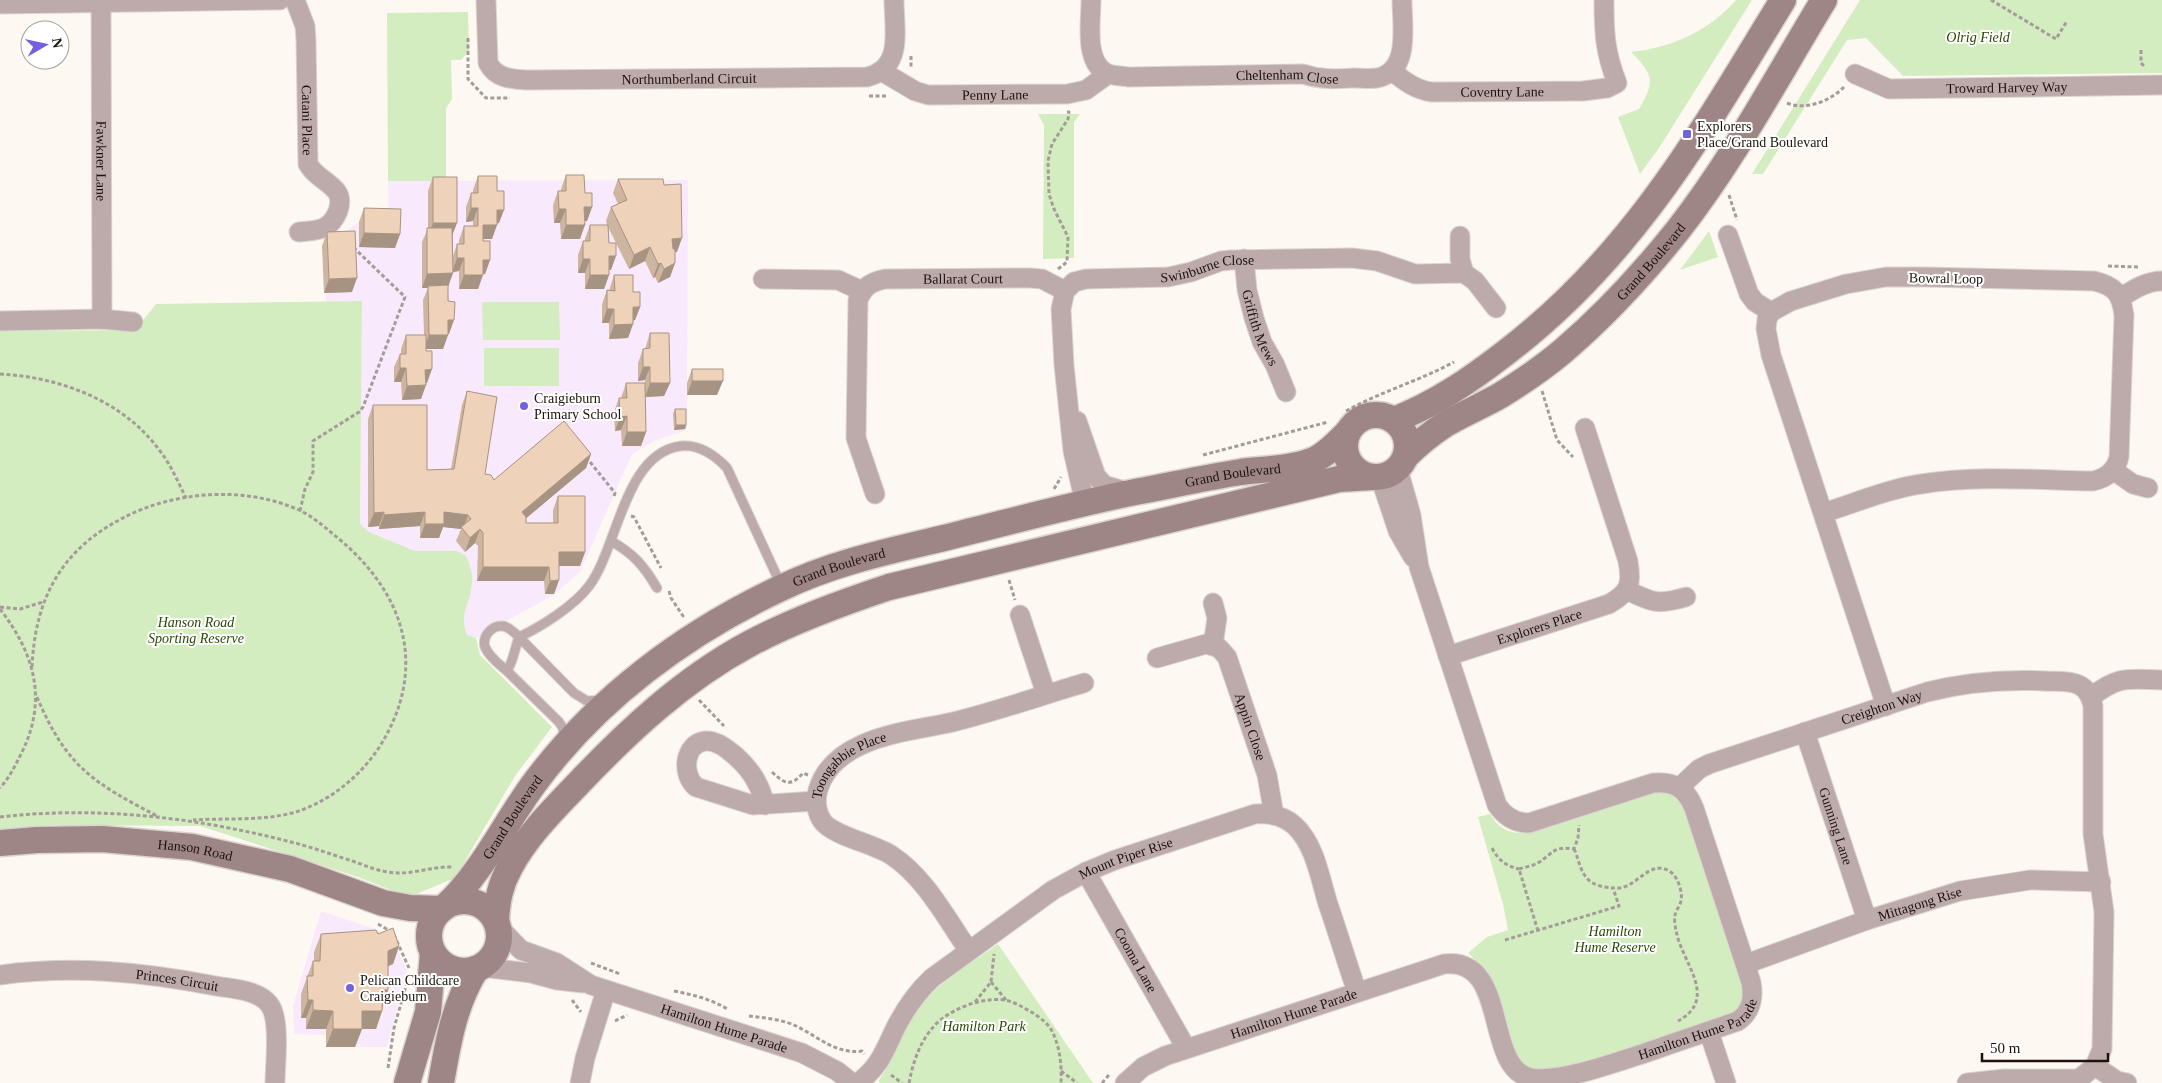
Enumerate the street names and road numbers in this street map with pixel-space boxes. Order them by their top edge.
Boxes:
street label: Cheltenham Close [1236,67,1339,87]
street label: Northumberland Circuit [622,71,757,87]
street label: Troward Harvey Way [1946,79,2067,96]
street label: Coventry Lane [1460,84,1544,100]
street label: Catani Place [299,85,315,155]
street label: Penny Lane [962,87,1028,103]
street label: Fawkner Lane [93,121,109,201]
street label: Grand Boulevard [1614,220,1688,304]
street label: Swinburne Close [1160,253,1254,285]
street label: Bowral Loop [1909,270,1983,287]
street label: Ballarat Court [923,271,1003,287]
street label: Griffith Mews [1239,288,1281,368]
street label: Grand Boulevard [1184,461,1282,490]
street label: Grand Boulevard [790,545,887,590]
street label: Explorers Place [1495,606,1584,648]
street label: Creighton Way [1839,687,1924,728]
street label: Appin Close [1232,691,1268,762]
street label: Toongabbie Place [809,729,888,800]
street label: Grand Boulevard [480,773,545,862]
street label: Gunning Lane [1816,786,1855,867]
street label: Mount Piper Rise [1076,835,1175,883]
street label: Hanson Road [157,837,234,864]
street label: Mittagong Rise [1876,884,1964,924]
street label: Cooma Lane [1111,925,1160,995]
street label: Princes Circuit [135,967,220,994]
street label: Hamilton Hume Parade [1229,986,1359,1042]
street label: Hamilton Hume Parade [1636,998,1760,1063]
street label: Hamilton Hume Parade [659,1001,789,1056]

